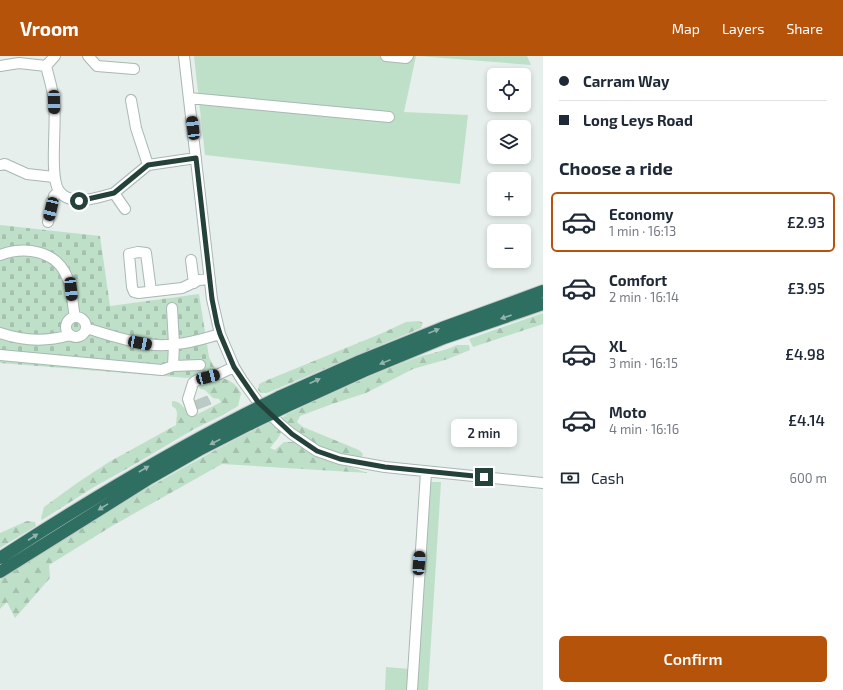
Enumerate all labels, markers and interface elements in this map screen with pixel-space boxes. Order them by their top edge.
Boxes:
text: Vroom [20,17,79,40]
text: Map [672,20,700,37]
text: Layers [722,20,764,37]
text: Share [786,20,823,37]
map controls [487,68,531,268]
button: locate [487,68,531,112]
text: Carram Way [583,72,669,90]
car [48,90,60,114]
text: Long Leys Road [583,111,693,129]
car [186,115,200,141]
button: layers [487,120,531,164]
text: Choose a ride [559,157,673,179]
button: + [487,172,531,216]
route start [70,192,88,210]
car [42,196,60,222]
icon: car [561,204,597,240]
text: Economy [609,205,674,223]
text: £2.93 [787,213,825,231]
text: 1 min · 16:13 [609,223,676,239]
button: − [487,224,531,268]
icon: car [561,270,597,306]
text: Comfort [609,271,667,289]
car [64,276,78,302]
text: £3.95 [787,279,825,297]
text: 2 min · 16:14 [609,289,679,305]
one-way arrow [500,314,512,320]
one-way arrow [429,327,441,333]
car [127,335,153,351]
icon: car [561,336,597,372]
text: XL [609,337,627,355]
text: £4.98 [785,345,825,363]
text: 3 min · 16:15 [609,355,678,371]
one-way arrow [378,360,390,366]
car [195,368,221,386]
one-way arrow [309,378,321,384]
icon: car [561,402,597,438]
text: Moto [609,403,647,421]
text: £4.14 [788,411,825,429]
callout: 2 min [451,419,517,447]
text: 4 min · 16:16 [609,421,679,437]
text: 2 min [468,425,500,441]
one-way arrow [209,439,221,445]
one-way arrow [138,466,149,473]
icon: cash [559,467,581,489]
route end [475,468,493,486]
text: Cash [591,469,624,487]
text: 600 m [790,470,827,486]
one-way arrow [97,503,109,510]
one-way arrow [28,533,38,541]
car [412,551,426,575]
button: Confirm [559,636,827,682]

